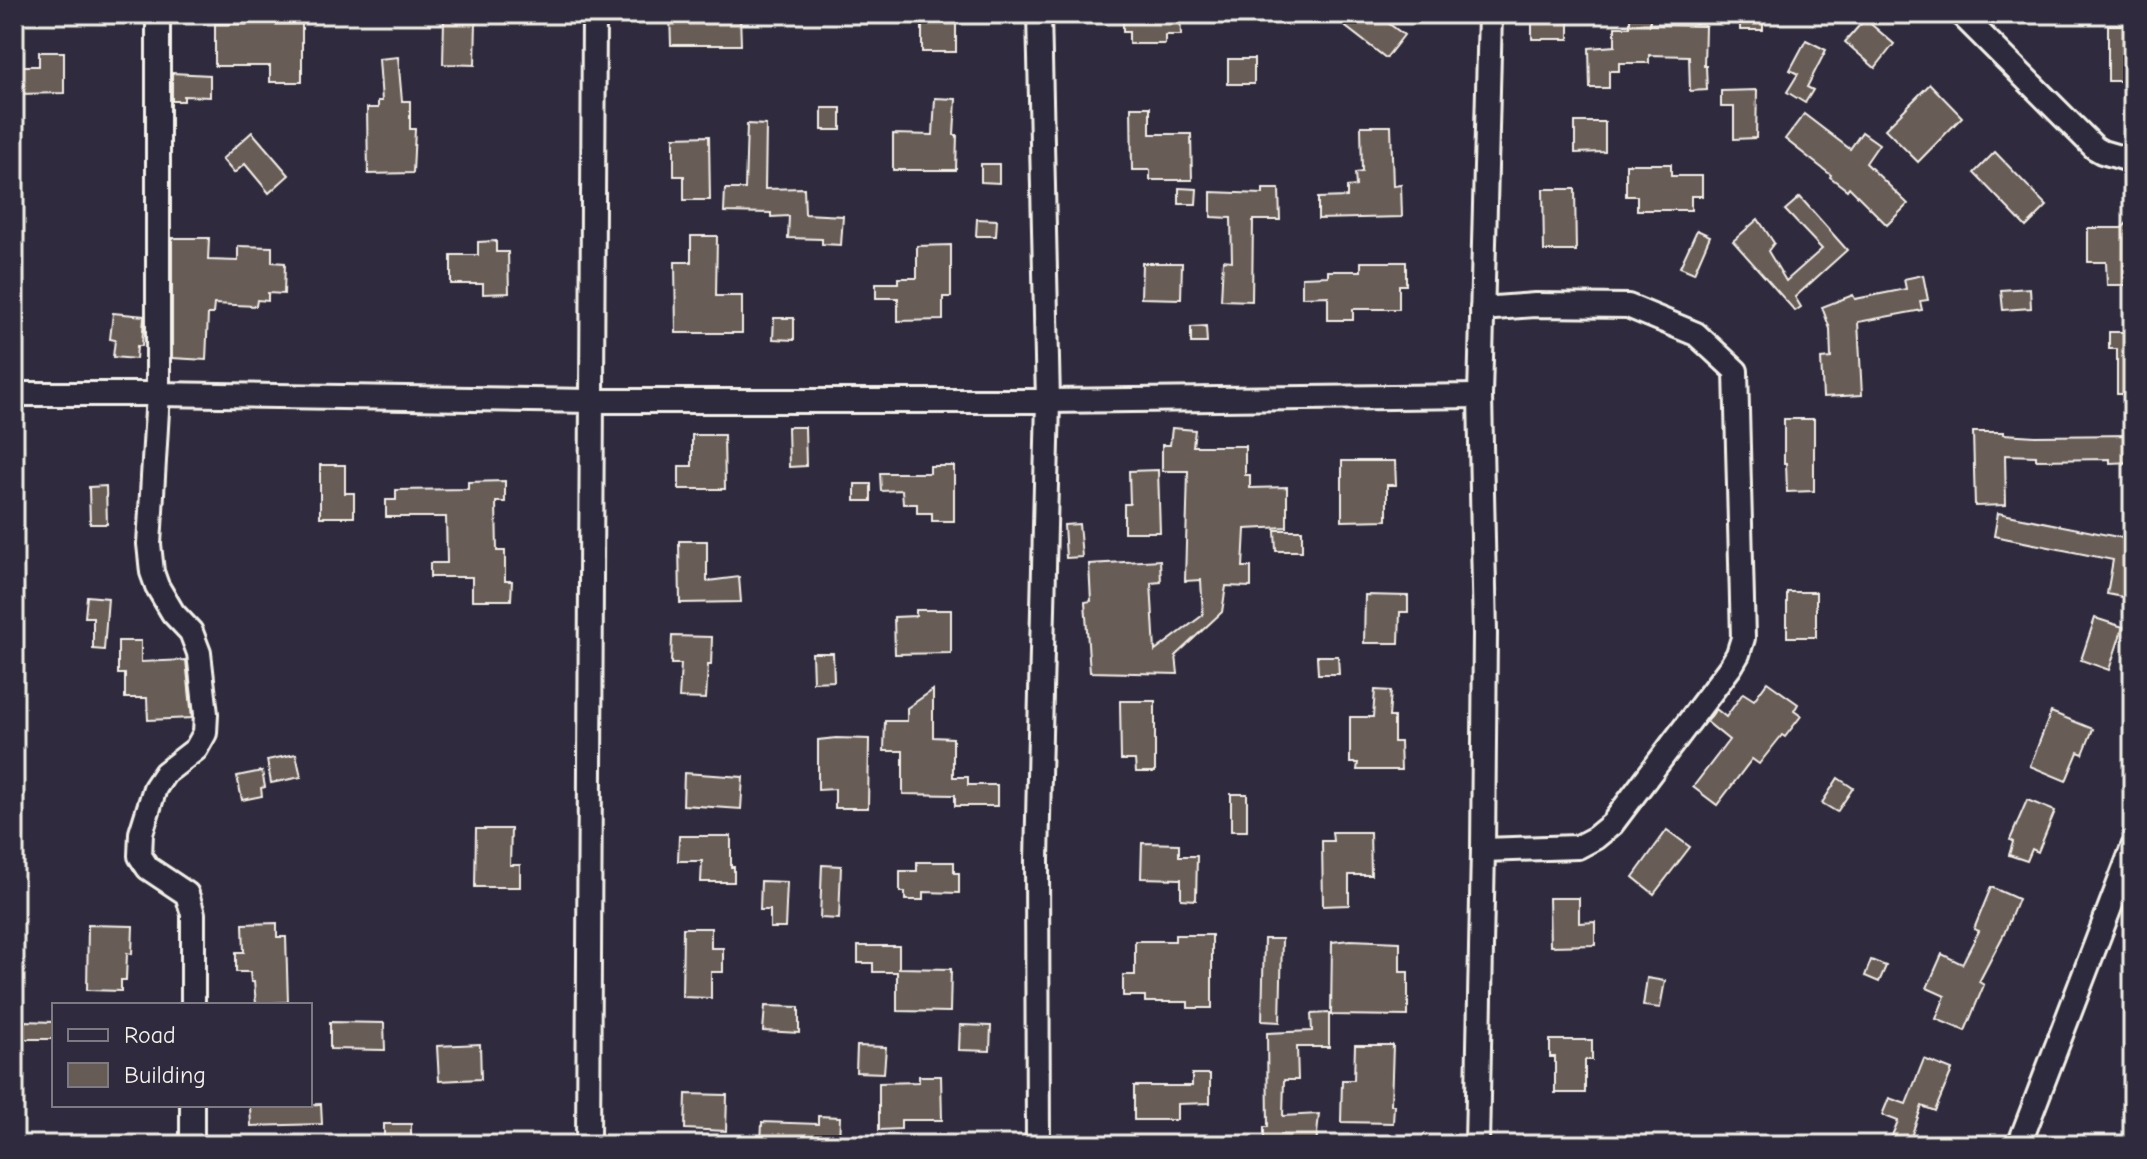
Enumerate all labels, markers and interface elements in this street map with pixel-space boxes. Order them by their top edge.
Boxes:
legend [52,1003,312,1107]
text: Road [124,1021,176,1049]
text: Building [124,1061,206,1089]

